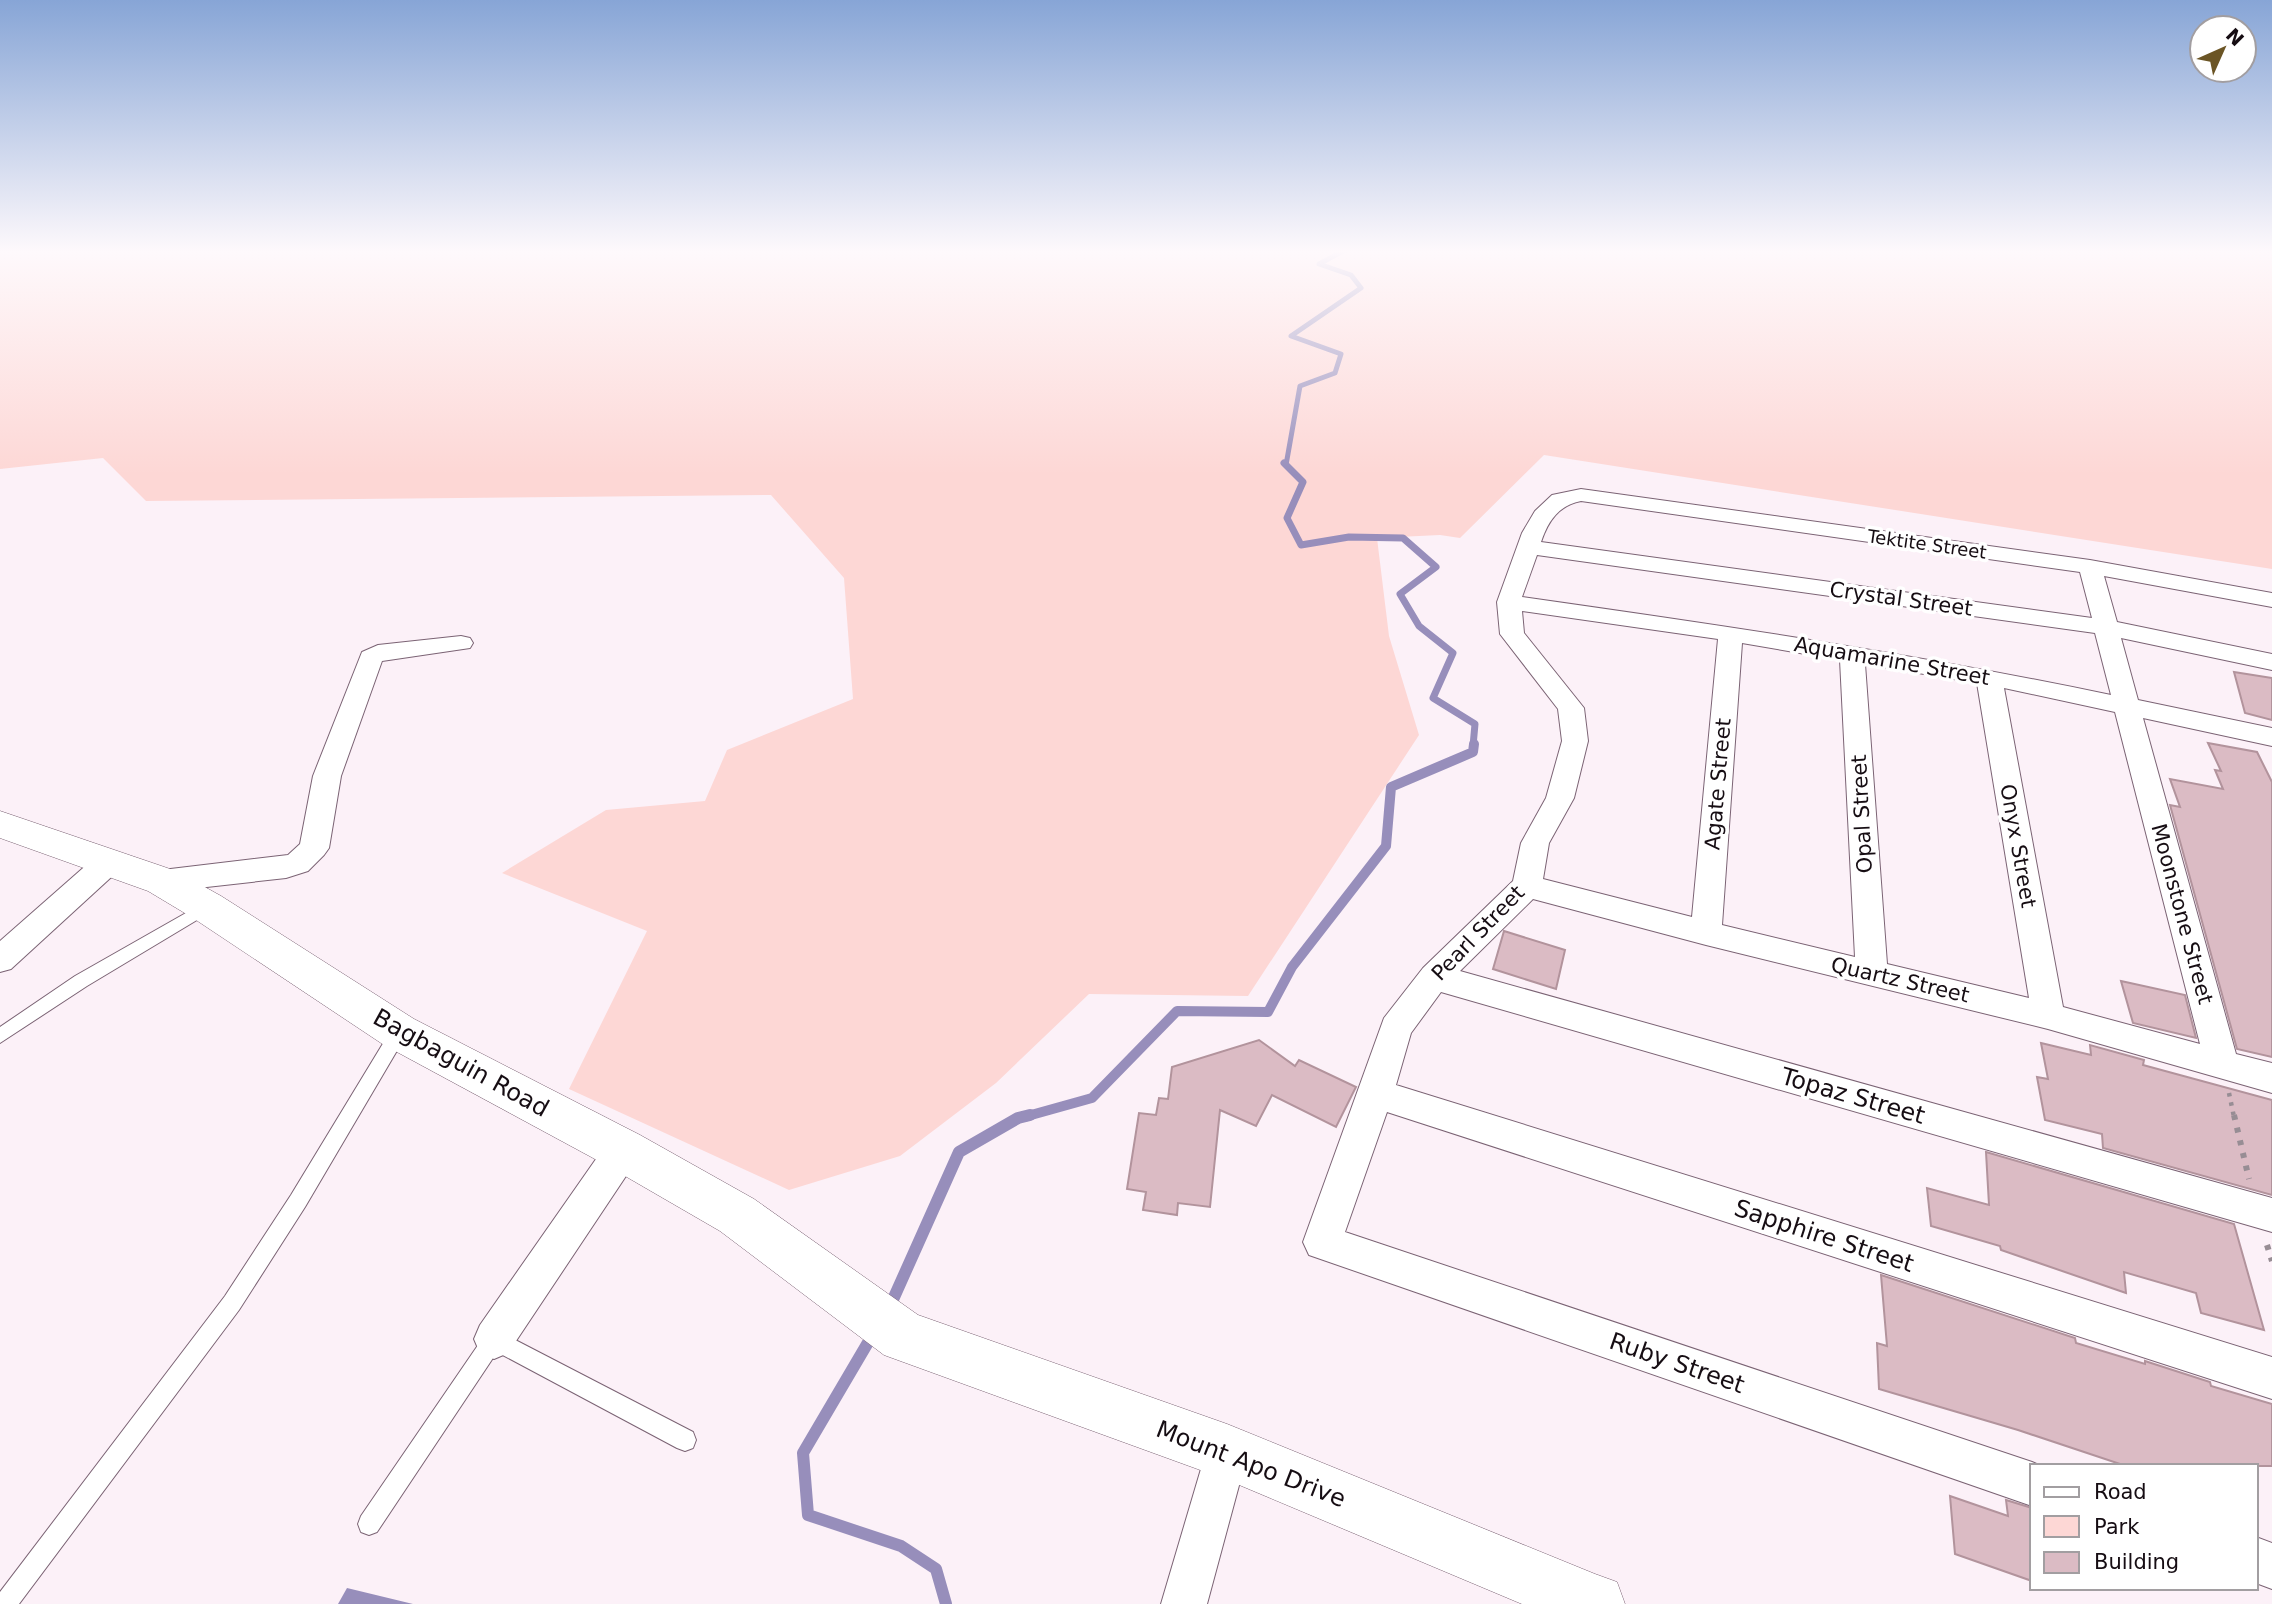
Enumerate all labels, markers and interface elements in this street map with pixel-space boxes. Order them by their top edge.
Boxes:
north arrow [2188,14,2258,84]
text: N [2222,24,2248,50]
street label: Tektite Street [1865,525,1988,563]
street label: Crystal Street [1828,577,1974,621]
street label: Aquamarine Street [1792,632,1992,690]
street label: Agate Street [1700,717,1736,851]
street label: Opal Street [1847,754,1877,874]
street label: Onyx Street [1995,782,2041,910]
street label: Moonstone Street [2146,821,2218,1007]
street label: Pearl Street [1427,881,1529,985]
street label: Quartz Street [1829,952,1971,1008]
street label: Bagbaguin Road [368,1003,554,1123]
street label: Topaz Street [1777,1062,1928,1130]
street label: Sapphire Street [1731,1194,1917,1278]
street label: Ruby Street [1606,1327,1748,1399]
street label: Mount Apo Drive [1152,1415,1350,1513]
legend [2030,1464,2258,1590]
text: Road [2094,1480,2147,1504]
text: Park [2094,1515,2140,1539]
text: Building [2094,1550,2179,1574]

